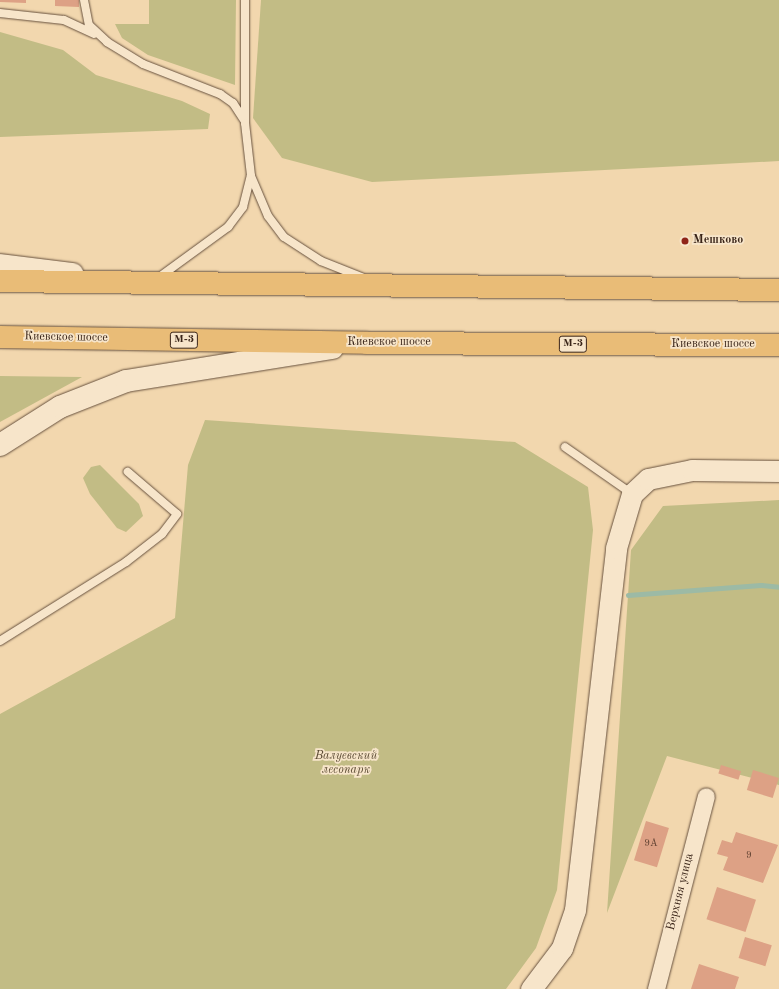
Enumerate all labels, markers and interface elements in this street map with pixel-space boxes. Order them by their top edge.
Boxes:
place label: Мешково [693,234,743,248]
marker: Мешково [680,236,690,246]
street label: Киевское шоссе [24,330,108,346]
road number: М-3 [169,331,199,349]
road number: М-3 [558,335,588,353]
street label: Киевское шоссе [347,336,431,350]
street label: Киевское шоссе [671,338,755,352]
park label: Валуевский лесопарк [315,750,377,778]
house number: 9А [644,838,658,850]
house number: 9 [746,850,752,862]
street label: Верхняя улица [664,852,698,932]

